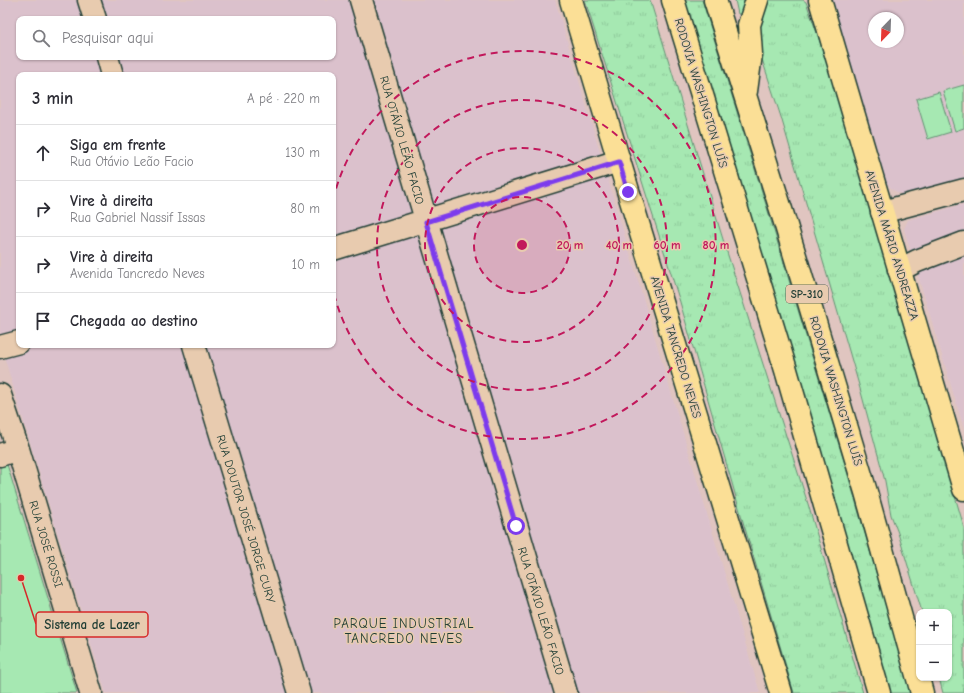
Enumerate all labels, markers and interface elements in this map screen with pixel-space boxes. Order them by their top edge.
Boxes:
north arrow [868,12,904,48]
search box [16,16,336,60]
street label: RODOVIA WASHINGTON LUÍS [672,16,731,170]
icon: search [30,27,52,49]
text: Pesquisar aqui [62,29,154,47]
street label: RUA OTÁVIO LEÃO FACIO [377,74,427,206]
text: 3 min [32,89,73,108]
text: A pé · 220 m [247,91,320,106]
text: Siga em frente [70,136,166,154]
icon: ahead [32,142,54,164]
text: 130 m [285,145,320,160]
text: Rua Otávio Leão Facio [70,154,194,169]
street label: AVENIDA MÁRIO ANDREAZZA [862,168,922,322]
route end [619,183,637,201]
text: Vire à direita [70,192,153,210]
icon: right [32,198,54,220]
text: 80 m [290,201,320,216]
text: Rua Gabriel Nassif Issas [70,210,205,225]
centre of rings [515,238,529,252]
text: 20 m [557,238,583,252]
text: 40 m [606,238,632,252]
text: 60 m [654,238,680,252]
text: 80 m [703,238,729,252]
text: Vire à direita [70,248,153,266]
icon: right [32,254,54,276]
text: 10 m [292,257,320,272]
text: Avenida Tancredo Neves [70,266,205,281]
street label: AVENIDA TANCREDO NEVES [648,274,704,420]
road number: SP-310 [786,285,828,303]
icon: arrive [32,310,54,332]
text: Chegada ao destino [70,312,198,330]
street label: RODOVIA WASHINGTON LUÍS [807,314,866,468]
street label: RUA DOUTOR JOSÉ JORGE CURY [214,433,279,606]
street label: RUA JOSÉ ROSSI [26,499,66,589]
route start [507,517,525,535]
street label: RUA OTÁVIO LEÃO FACIO [515,545,567,677]
map controls [916,609,952,681]
button: + [916,609,952,645]
callout: Sistema de Lazer [36,612,148,637]
district label: PARQUE INDUSTRIAL TANCREDO NEVES [333,616,475,646]
text: Sistema de Lazer [44,617,141,632]
button: − [916,645,952,681]

